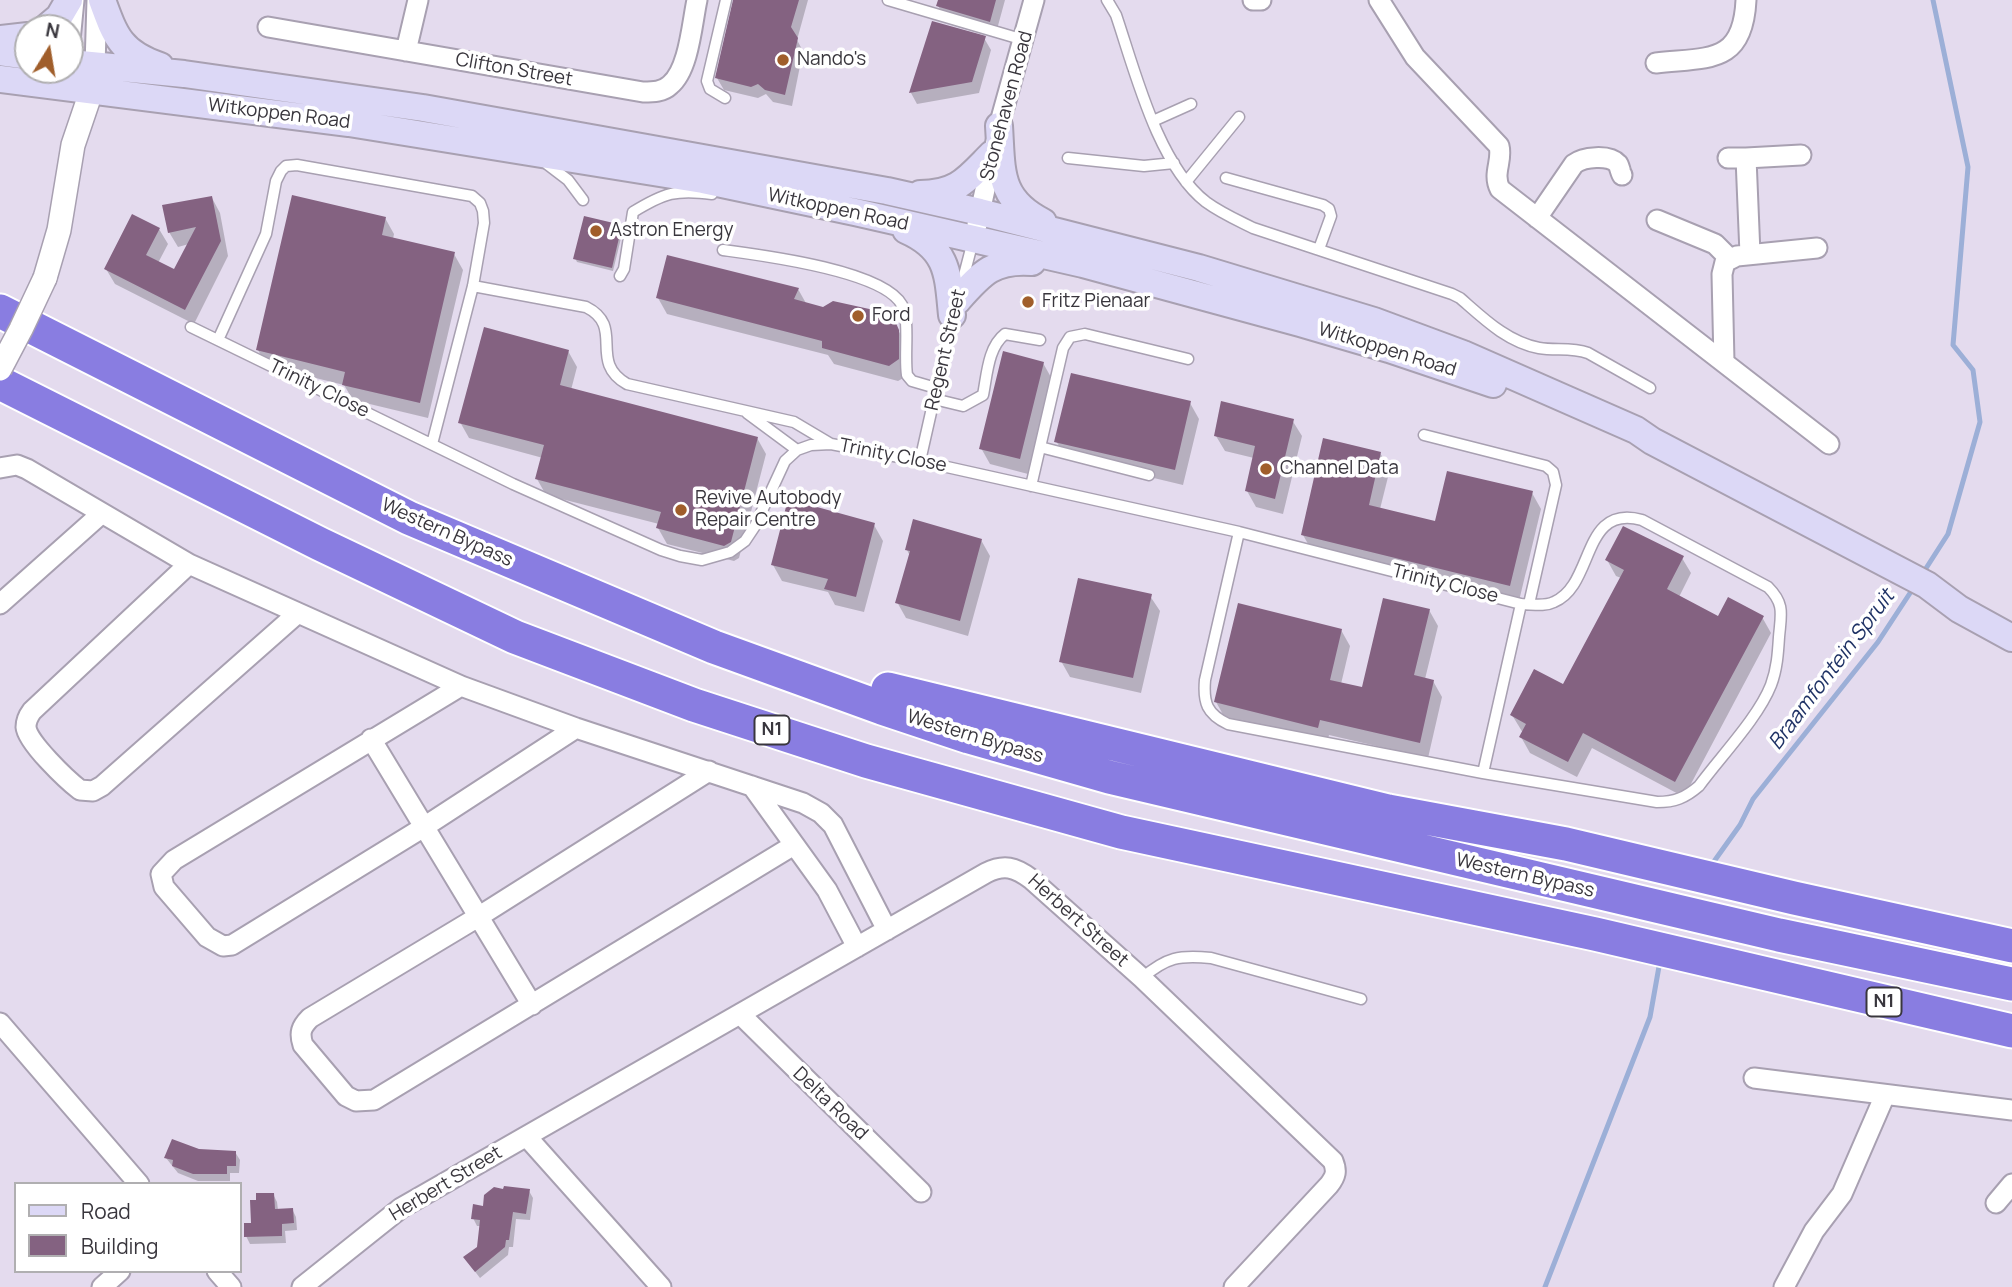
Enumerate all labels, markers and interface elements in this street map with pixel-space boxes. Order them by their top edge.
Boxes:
north arrow [14,14,84,84]
text: N [43,16,62,44]
street label: Stonehaven Road [976,29,1038,183]
street label: Clifton Street [454,48,574,92]
place label: Nando's [797,49,866,71]
marker: Nando's [775,52,791,68]
street label: Witkoppen Road [206,94,352,134]
street label: Witkoppen Road [766,184,910,236]
place label: Astron Energy [610,220,734,242]
marker: Astron Energy [588,223,604,239]
street label: Regent Street [921,287,971,413]
place label: Fritz Pienaar [1042,291,1150,313]
marker: Fritz Pienaar [1020,294,1036,310]
place label: Ford [872,305,910,327]
marker: Ford [850,308,866,324]
street label: Witkoppen Road [1315,318,1459,382]
street label: Trinity Close [265,355,373,423]
street label: Trinity Close [837,434,949,478]
place label: Channel Data [1280,458,1399,480]
marker: Channel Data [1258,461,1274,477]
place label: Revive Autobody Repair Centre [695,488,842,532]
street label: Western Bypass [378,494,516,572]
marker: Revive Autobody Repair Centre [673,502,689,518]
street label: Trinity Close [1389,560,1501,608]
water label: Braamfontein Spruit [1764,585,1900,755]
street label: Western Bypass [904,705,1046,769]
road number: N1 [754,716,790,744]
street label: Western Bypass [1454,849,1596,903]
street label: Herbert Street [1023,870,1133,972]
road number: N1 [1867,987,1902,1016]
street label: Delta Road [788,1063,872,1145]
street label: Herbert Street [386,1141,506,1227]
legend [14,1182,242,1273]
text: Road [81,1197,131,1225]
text: Building [81,1232,158,1260]

